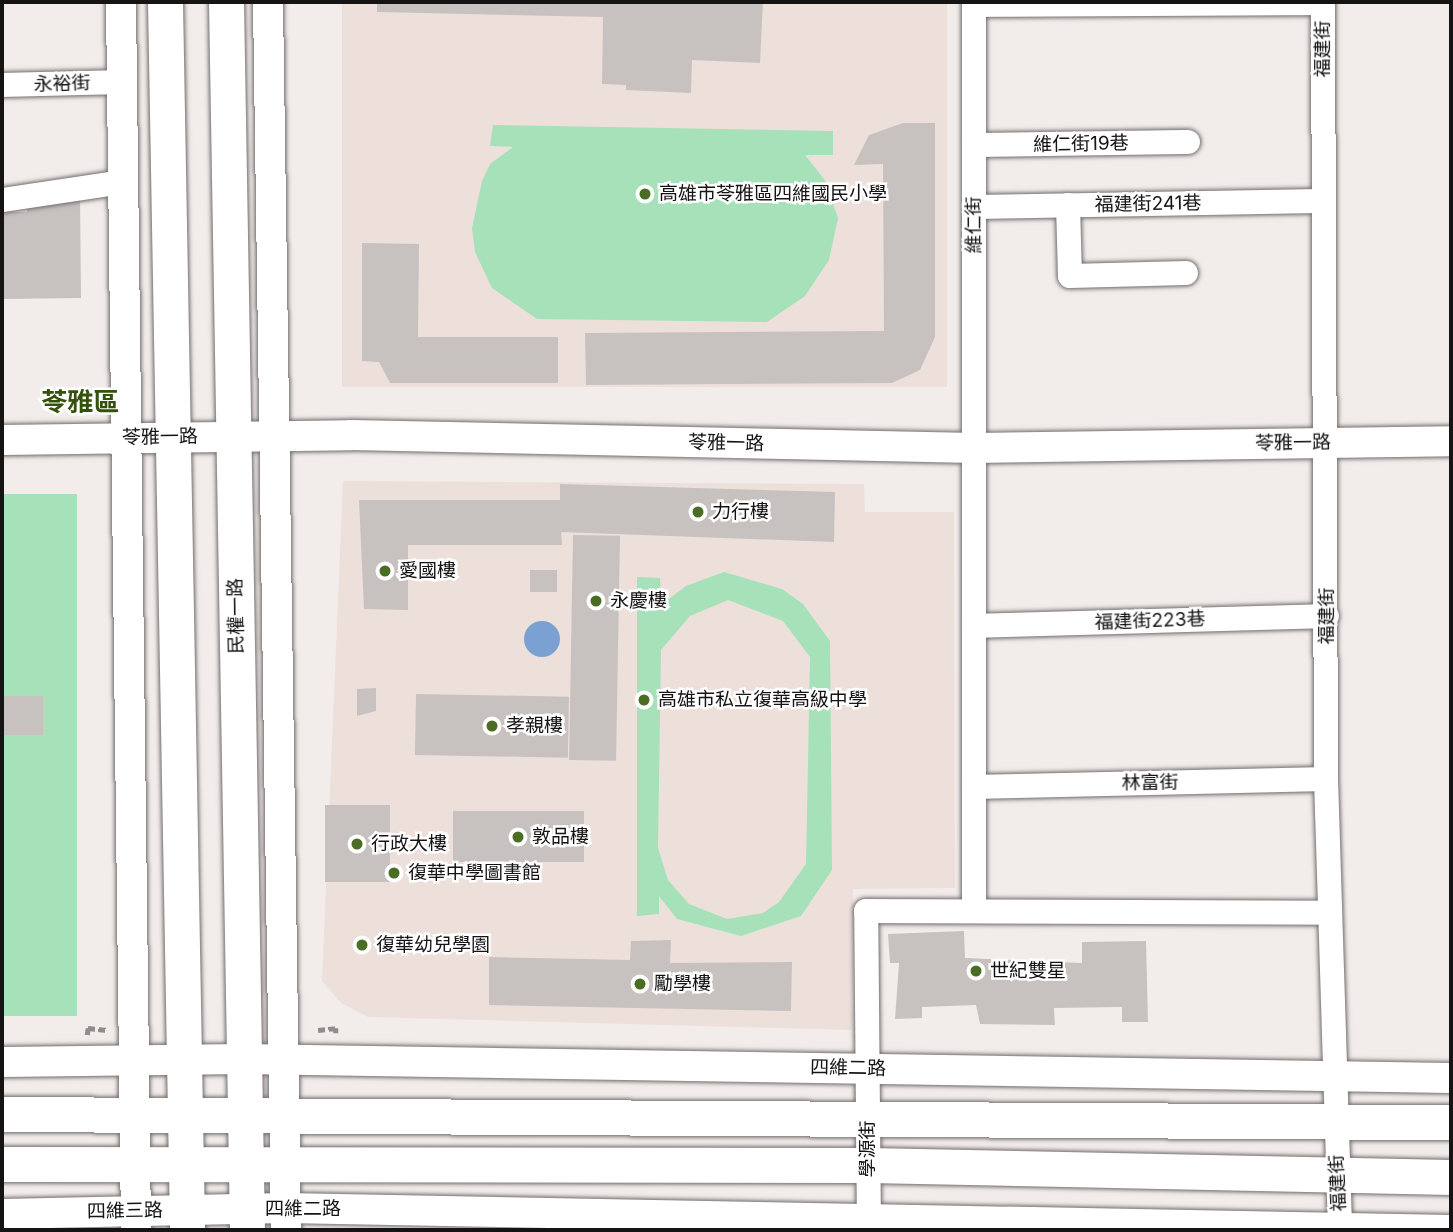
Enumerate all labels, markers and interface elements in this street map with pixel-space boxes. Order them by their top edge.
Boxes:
street label: 福建街 [1312,21,1334,77]
street label: 永裕街 [33,72,91,96]
street label: 維仁街19巷 [1033,132,1129,156]
place label: 高雄市苓雅區四維國民小學 [659,183,887,205]
marker: 高雄市苓雅區四維國民小學 [637,186,653,202]
street label: 福建街241巷 [1094,192,1202,216]
street label: 維仁街 [963,197,985,253]
district label: 苓雅區 [41,386,119,418]
street label: 苓雅一路 [122,425,198,449]
street label: 苓雅一路 [688,431,764,455]
street label: 苓雅一路 [1255,431,1331,455]
place label: 力行樓 [712,501,769,523]
marker: 力行樓 [690,504,706,520]
place label: 愛國樓 [399,560,456,582]
marker: 愛國樓 [377,563,393,579]
street label: 民權一路 [224,578,248,654]
street label: 福建街 [1316,588,1338,644]
place label: 永慶樓 [610,590,667,612]
marker: 永慶樓 [588,593,604,609]
street label: 福建街223巷 [1094,608,1206,634]
place label: 高雄市私立復華高級中學 [658,689,867,711]
marker: 高雄市私立復華高級中學 [636,692,652,708]
place label: 孝親樓 [506,715,563,737]
marker: 孝親樓 [484,718,500,734]
street label: 林富街 [1121,771,1179,795]
place label: 敦品樓 [532,826,589,848]
marker: 敦品樓 [510,829,526,845]
place label: 行政大樓 [371,833,447,855]
marker: 行政大樓 [349,836,365,852]
place label: 復華中學圖書館 [408,862,541,884]
marker: 復華中學圖書館 [386,865,402,881]
place label: 復華幼兒學園 [376,934,490,956]
marker: 復華幼兒學園 [354,937,370,953]
place label: 世紀雙星 [990,960,1066,982]
marker: 世紀雙星 [968,963,984,979]
place label: 勵學樓 [654,973,711,995]
marker: 勵學樓 [632,976,648,992]
street label: 四維二路 [810,1056,886,1080]
street label: 學源街 [857,1121,879,1177]
street label: 福建街 [1325,1154,1351,1212]
street label: 四維二路 [265,1198,341,1220]
street label: 四維三路 [87,1199,163,1223]

